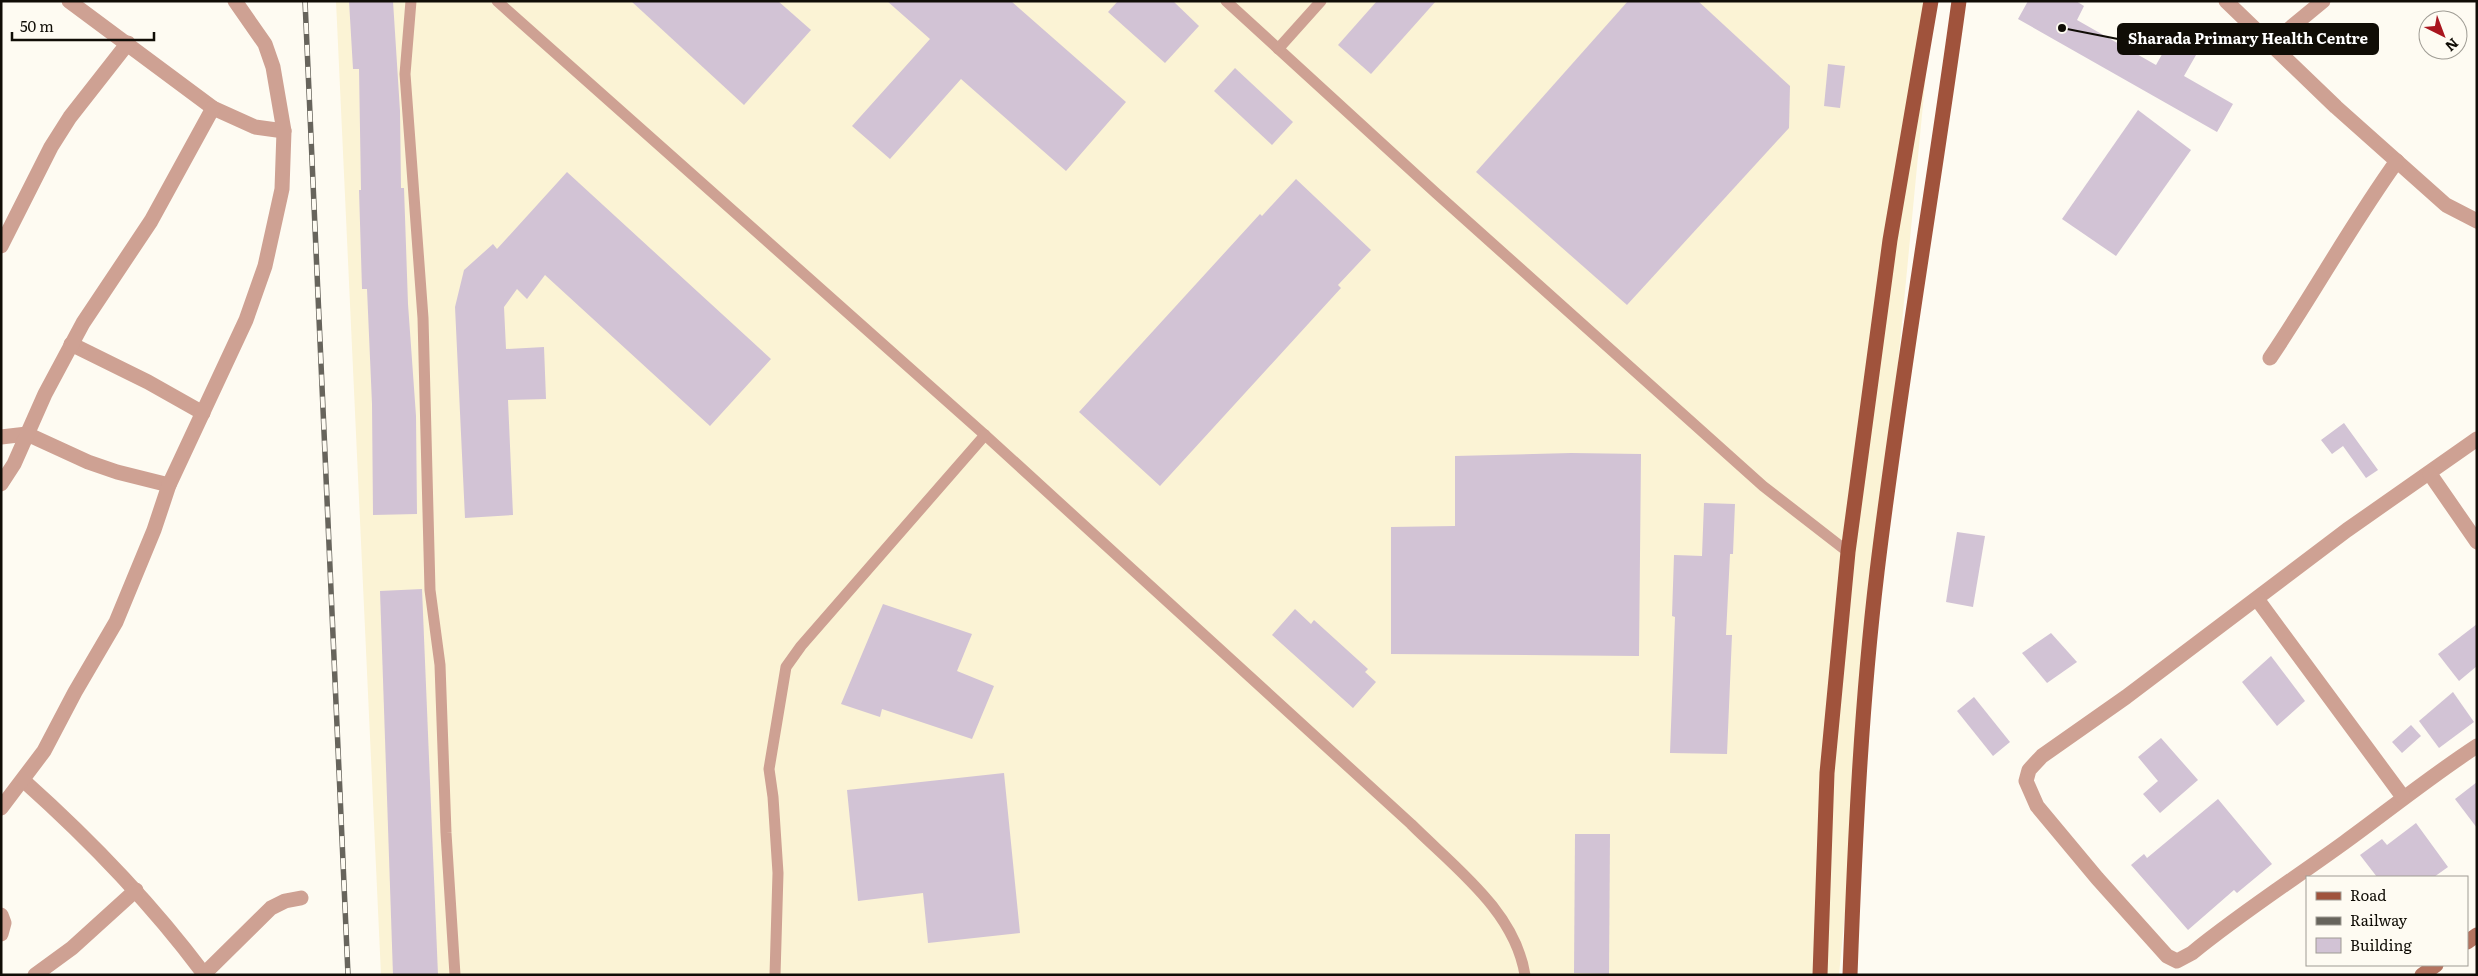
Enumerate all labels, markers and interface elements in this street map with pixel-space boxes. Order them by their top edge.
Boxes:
scale bar [12,10,155,42]
north arrow [2418,10,2468,60]
text: 50 m [20,14,54,37]
callout: Sharada Primary Health Centre [2118,24,2378,54]
text: Sharada Primary Health Centre [2128,26,2368,49]
text: N [2441,34,2463,57]
legend [2306,876,2468,966]
text: Road [2350,883,2386,906]
text: Railway [2350,908,2408,931]
text: Building [2350,933,2412,956]

